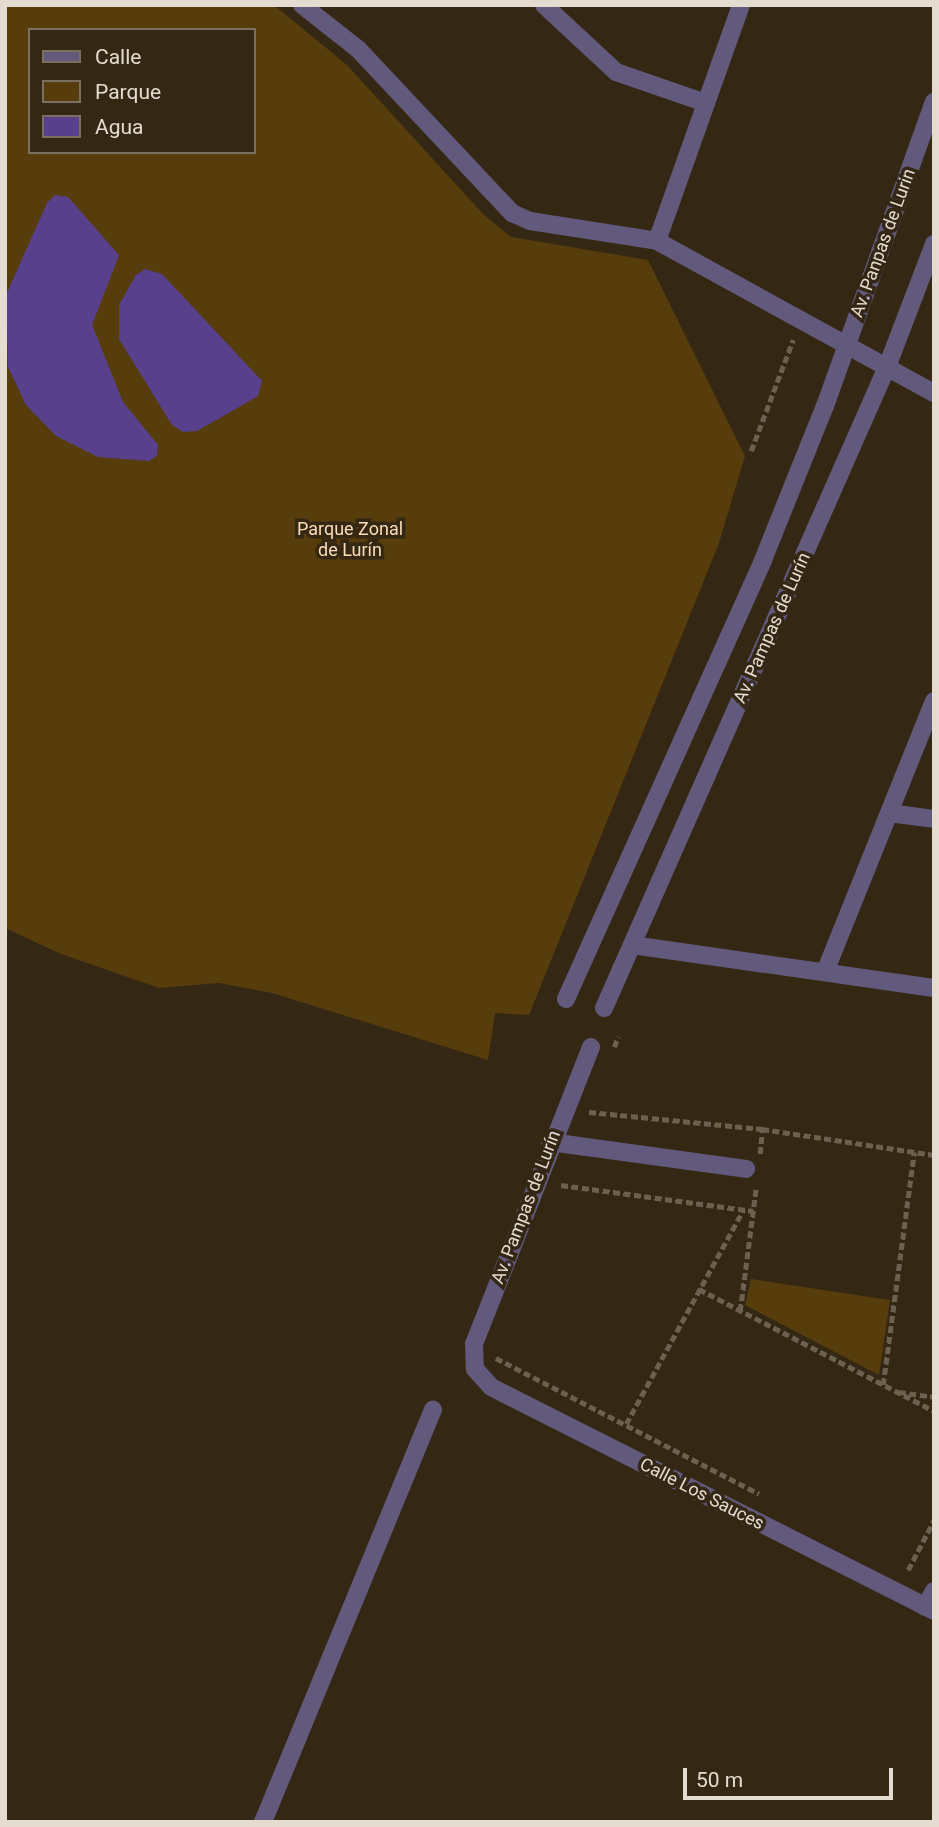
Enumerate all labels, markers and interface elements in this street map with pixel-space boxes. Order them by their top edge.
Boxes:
legend [28,28,256,154]
text: Calle [95,45,141,69]
text: Parque [95,80,161,104]
text: Agua [95,115,144,139]
street label: Av. Panpas de Lurin [846,166,920,320]
park label: Parque Zonal de Lurín [297,519,403,562]
street label: Av. Pampas de Lurín [729,549,815,707]
street label: Av. Pampas de Lurín [487,1127,565,1287]
street label: Calle Los Sauces [636,1453,768,1535]
scale bar [687,1754,897,1798]
text: 50 m [696,1768,743,1792]

